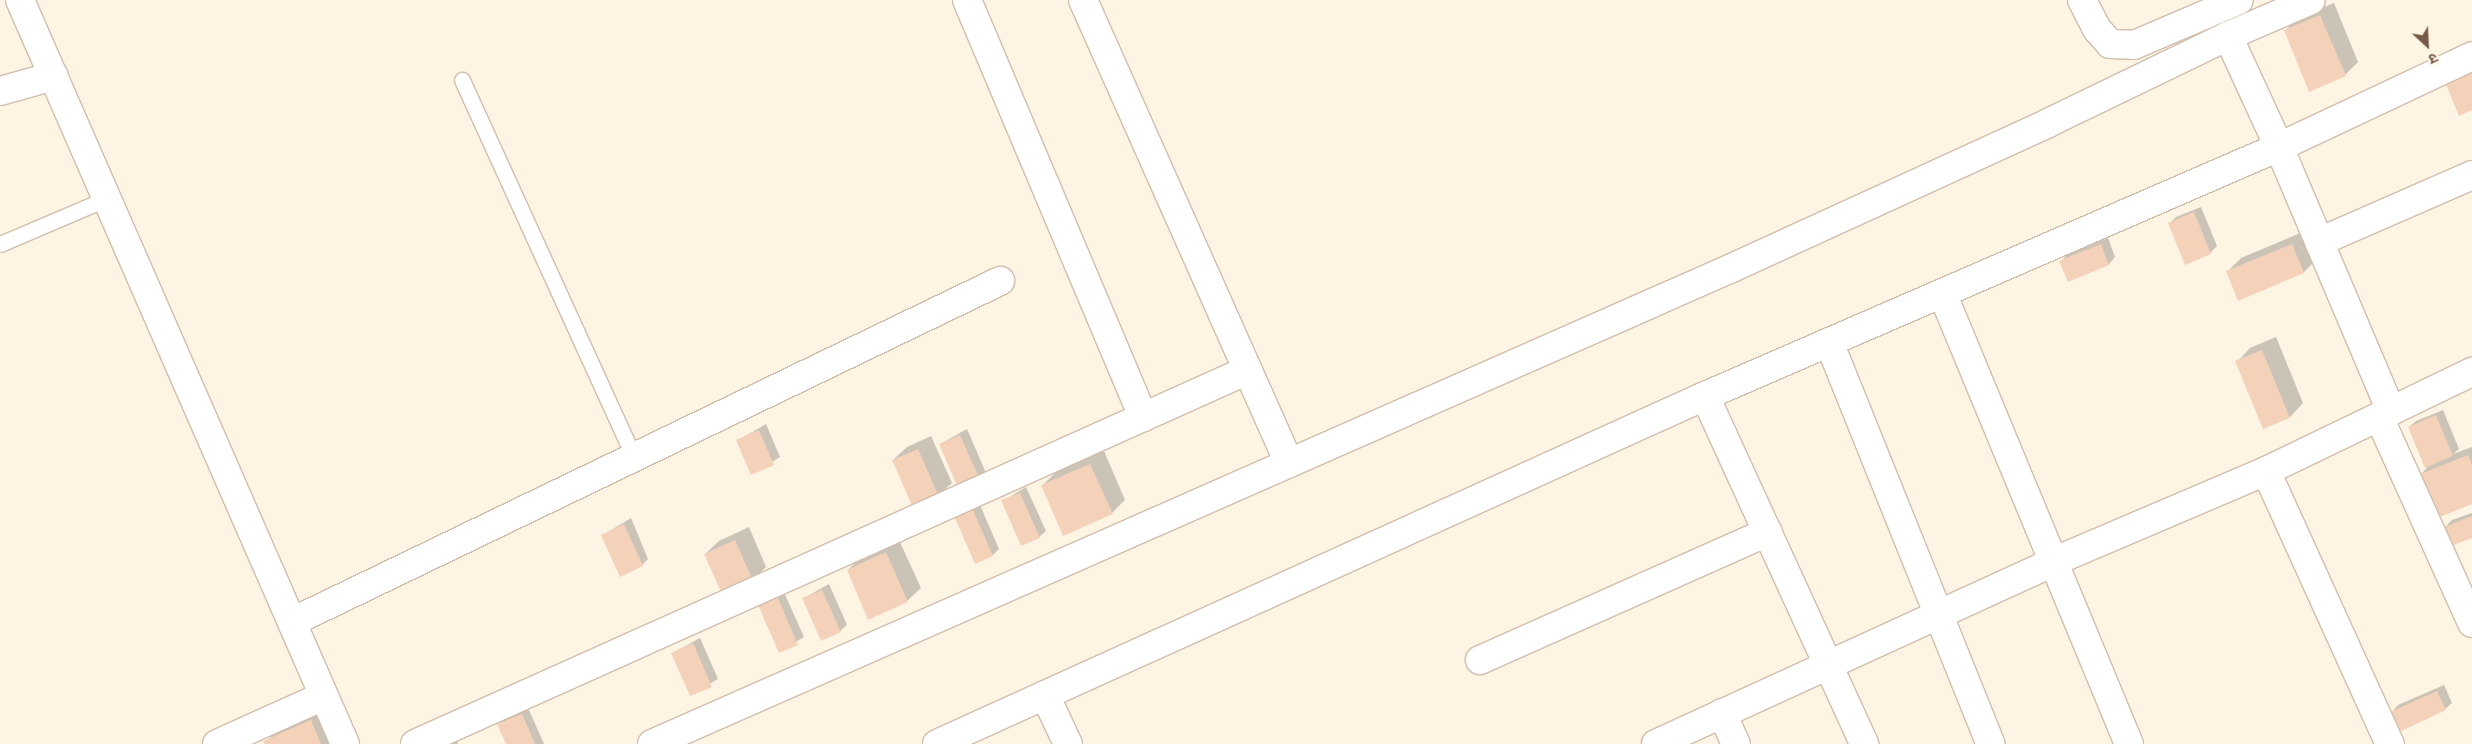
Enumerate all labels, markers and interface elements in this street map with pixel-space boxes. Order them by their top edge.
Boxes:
north arrow [2402,20,2452,70]
text: उ [2426,49,2441,68]

